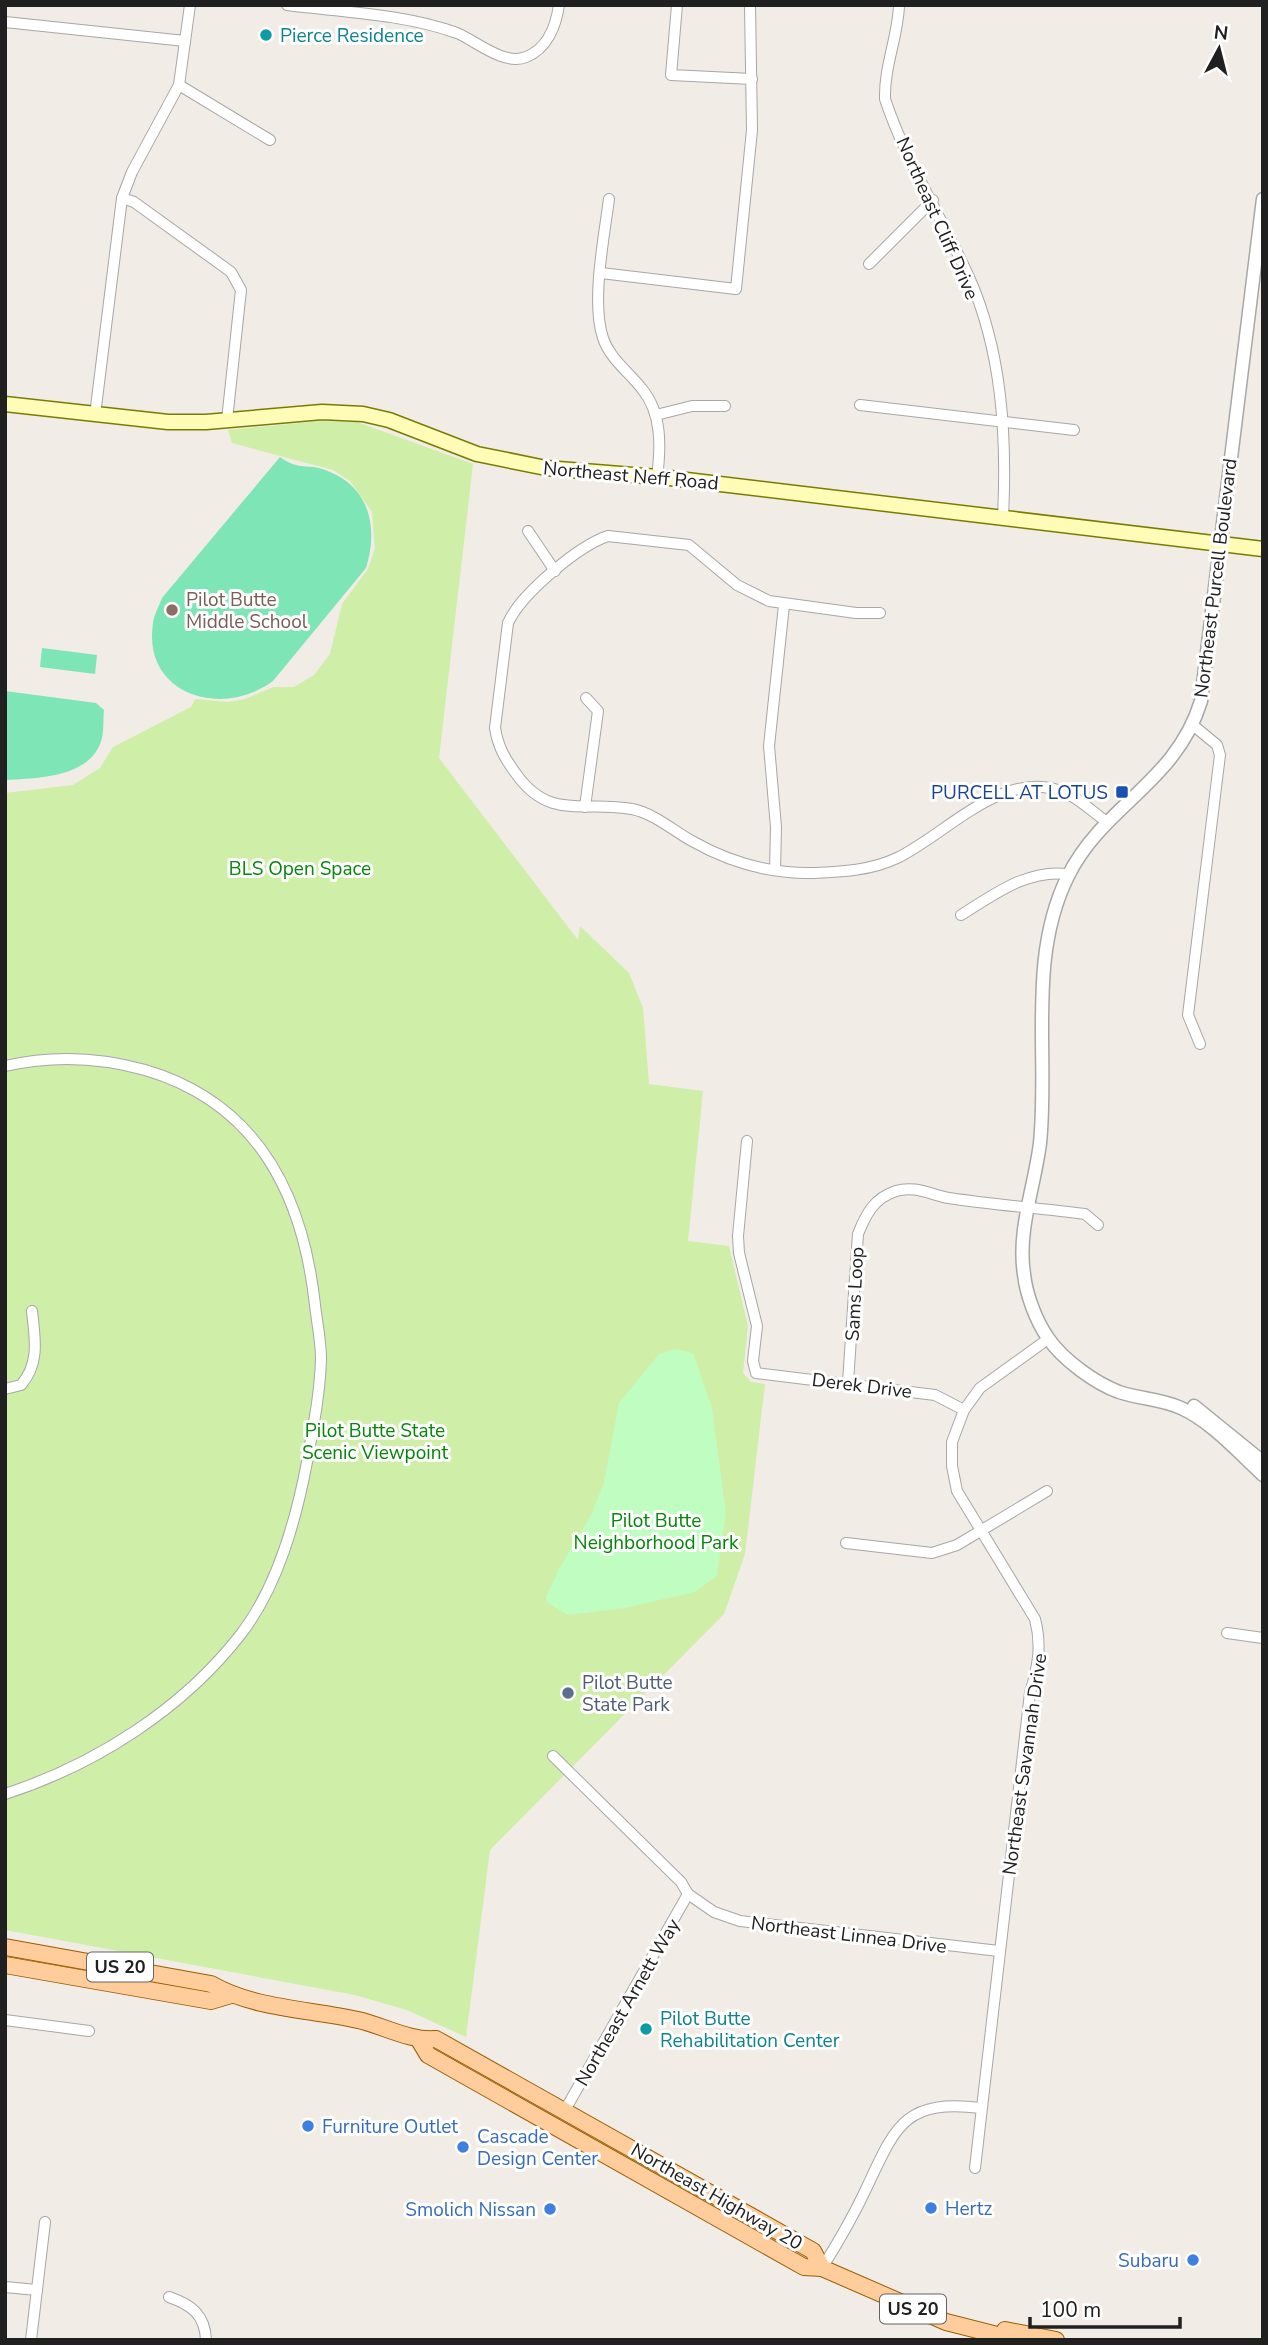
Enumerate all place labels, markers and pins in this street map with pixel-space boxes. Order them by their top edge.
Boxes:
place label: Pierce Residence [280,23,424,49]
marker: Pierce Residence [258,27,274,43]
place label: Pilot Butte Middle School [186,587,308,635]
marker: Pilot Butte Middle School [164,602,180,618]
place label: PURCELL AT LOTUS [931,780,1108,806]
marker: PURCELL AT LOTUS [1114,784,1130,800]
place label: Pilot Butte State Park [582,1670,673,1718]
marker: Pilot Butte State Park [560,1685,576,1701]
place label: Pilot Butte Rehabilitation Center [660,2006,840,2054]
marker: Pilot Butte Rehabilitation Center [638,2021,654,2037]
place label: Furniture Outlet [322,2114,458,2140]
marker: Furniture Outlet [300,2118,316,2134]
place label: Cascade Design Center [477,2124,598,2172]
marker: Cascade Design Center [455,2139,471,2155]
place label: Hertz [945,2196,993,2222]
place label: Smolich Nissan [405,2197,536,2223]
marker: Hertz [923,2200,939,2216]
marker: Smolich Nissan [542,2201,558,2217]
place label: Subaru [1118,2248,1179,2274]
marker: Subaru [1185,2252,1201,2268]

